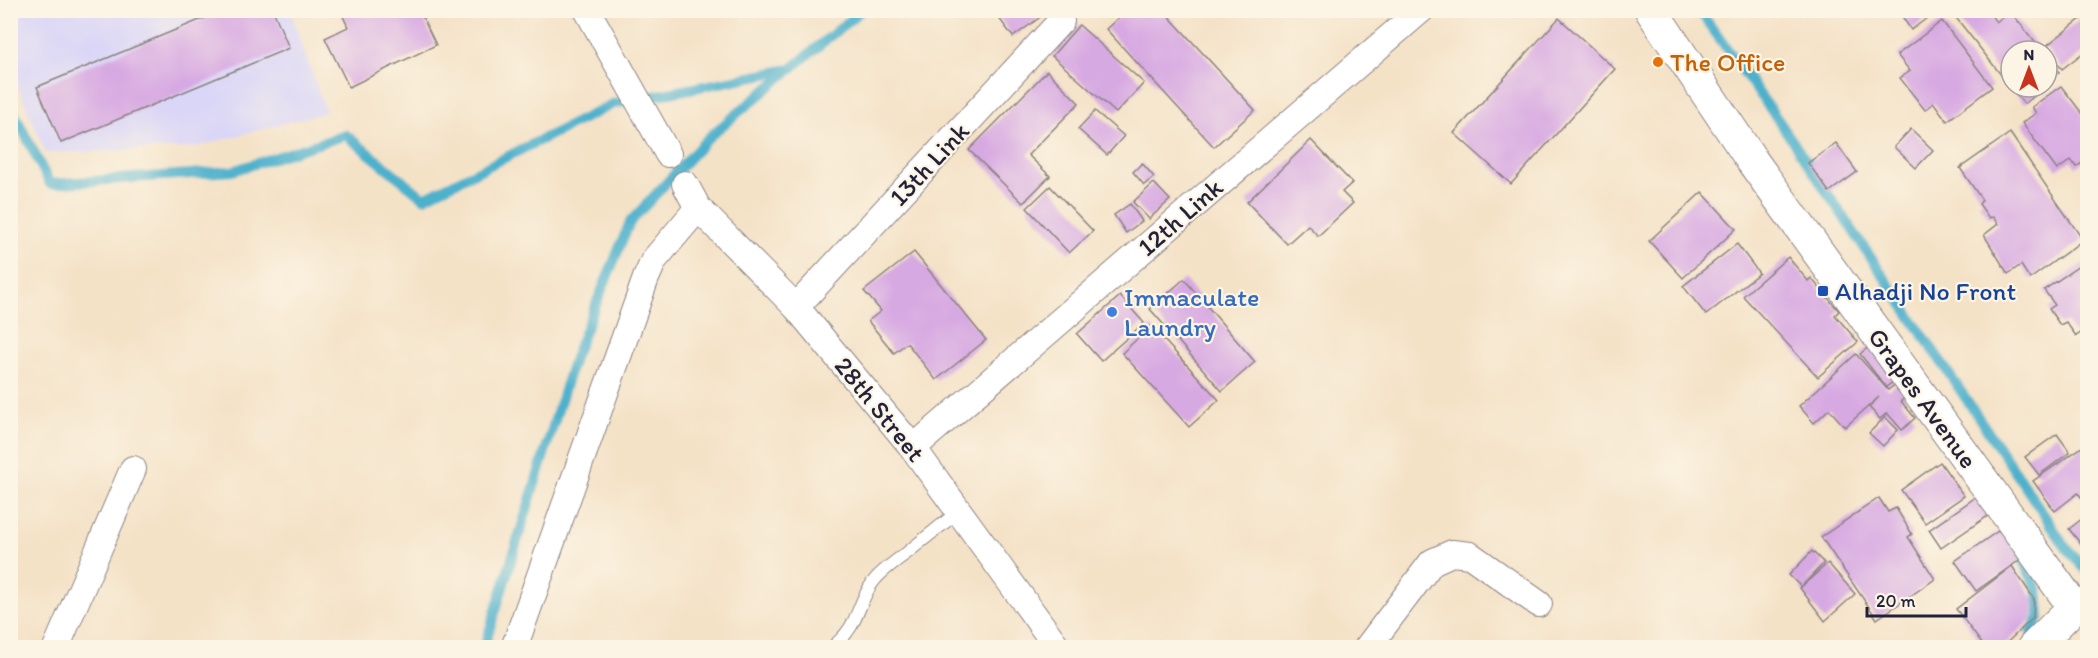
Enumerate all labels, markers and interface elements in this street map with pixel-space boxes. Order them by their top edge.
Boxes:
north arrow [1999,39,2059,99]
text: N [2024,45,2034,64]
place label: The Office [1670,46,1785,78]
marker: The Office [1651,55,1665,69]
street label: 13th Link [882,115,976,213]
street label: 12th Link [1131,171,1230,263]
place label: Alhadji No Front [1835,275,2016,307]
place label: Immaculate Laundry [1124,281,1259,343]
marker: Alhadji No Front [1816,284,1830,298]
marker: Immaculate Laundry [1105,305,1119,319]
street label: Grapes Avenue [1861,321,1985,475]
street label: 28th Street [828,350,932,468]
scale bar [1867,580,1966,618]
text: 20 m [1876,590,1916,612]

